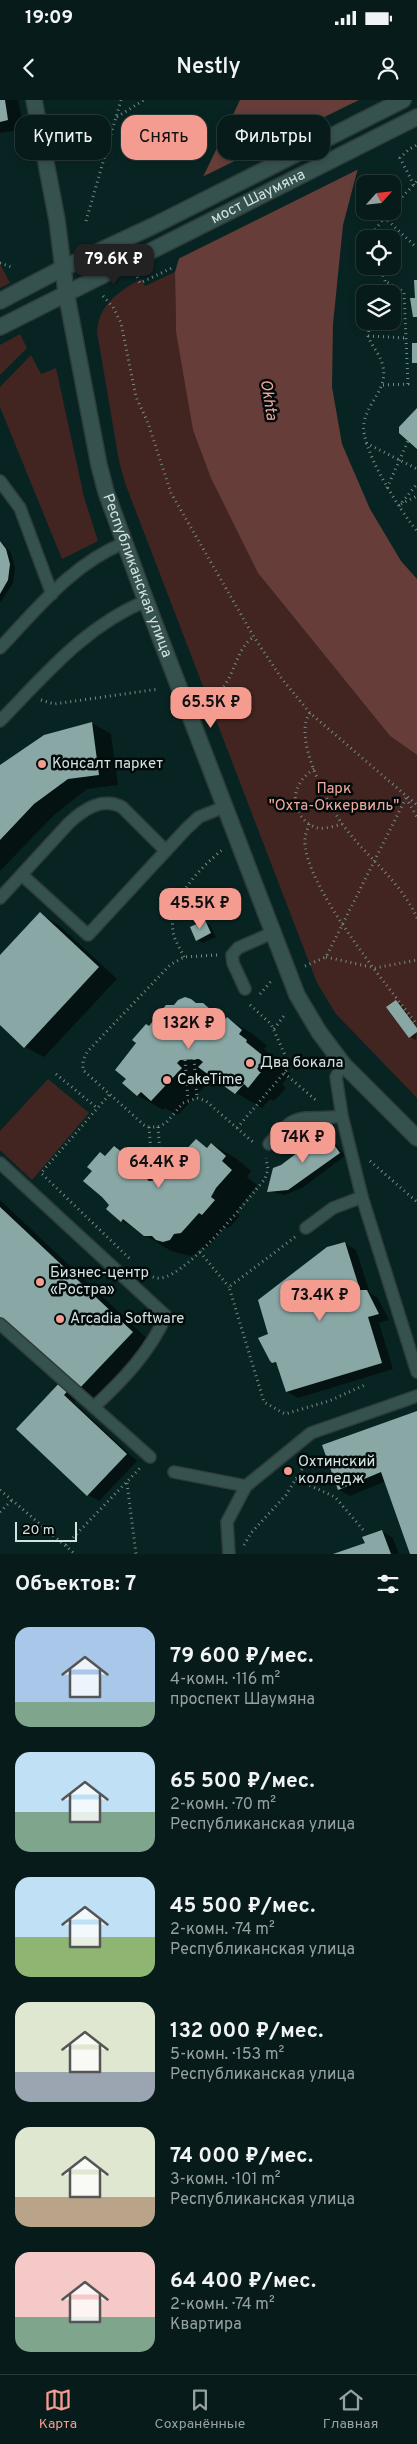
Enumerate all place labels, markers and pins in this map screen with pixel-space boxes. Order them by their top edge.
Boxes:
pin: 79.6K ₽ [68,244,160,286]
pin: 65.5K ₽ [165,686,257,729]
place label: Консалт паркет [52,755,163,774]
marker: Консалт паркет [36,758,48,770]
pin: 45.5K ₽ [154,888,246,930]
pin: 132K ₽ [148,1008,230,1050]
place label: Два бокала [260,1054,343,1073]
marker: Два бокала [244,1057,256,1069]
place label: CakeTime [177,1071,243,1090]
marker: CakeTime [161,1074,173,1086]
pin: 74K ₽ [268,1122,338,1164]
pin: 64.4K ₽ [113,1146,205,1189]
place label: Бизнес-центр «Ростра» [50,1264,149,1300]
marker: Бизнес-центр «Ростра» [34,1276,46,1288]
pin: 73.4K ₽ [274,1280,366,1322]
place label: Arcadia Software [70,1310,184,1329]
marker: Arcadia Software [54,1313,66,1325]
place label: Охтинский колледж [298,1453,375,1489]
marker: Охтинский колледж [282,1465,294,1477]

